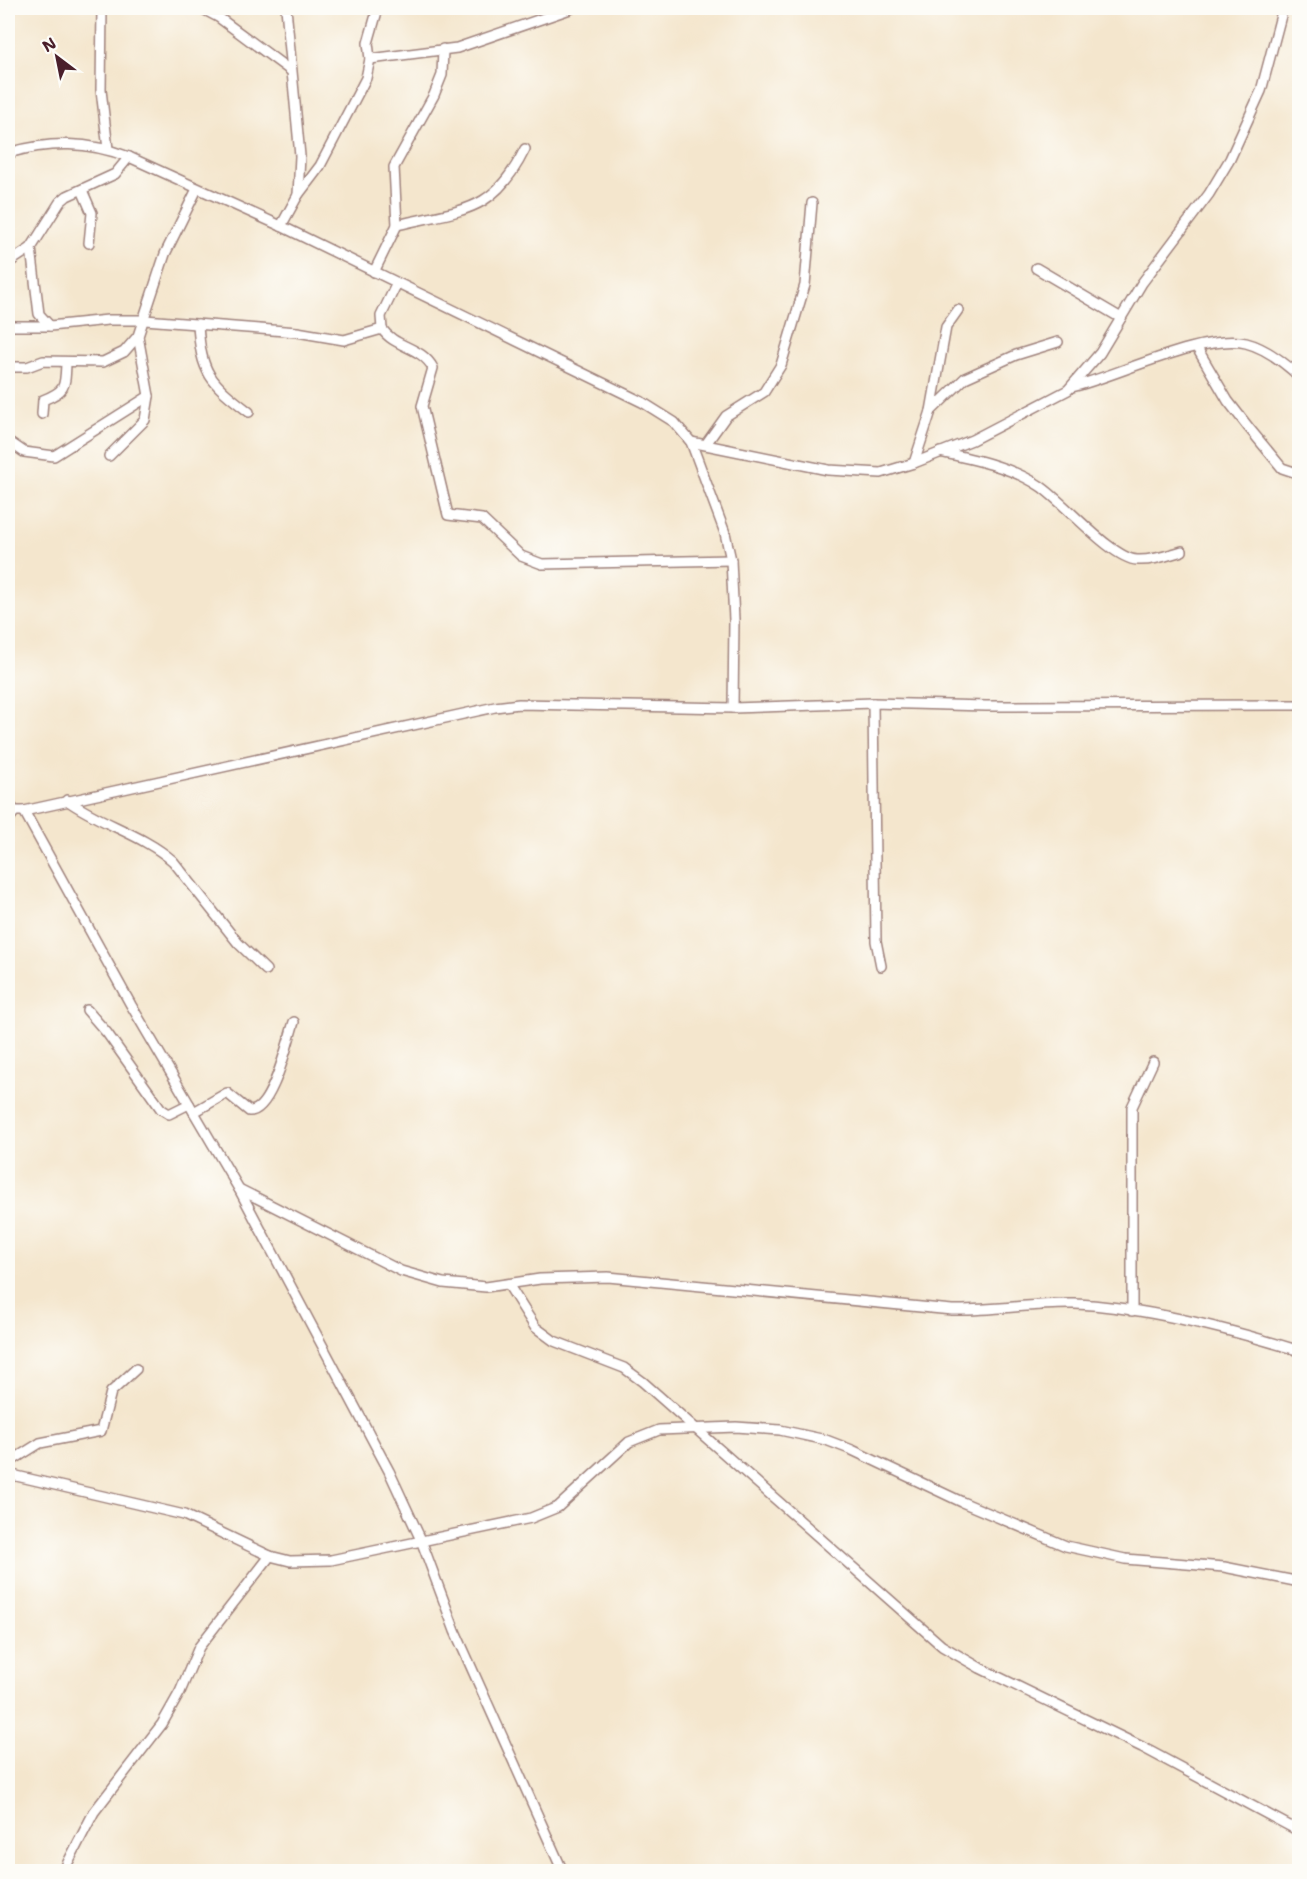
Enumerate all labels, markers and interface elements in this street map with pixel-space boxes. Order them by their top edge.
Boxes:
north arrow [27,27,87,87]
text: N [38,32,60,57]

